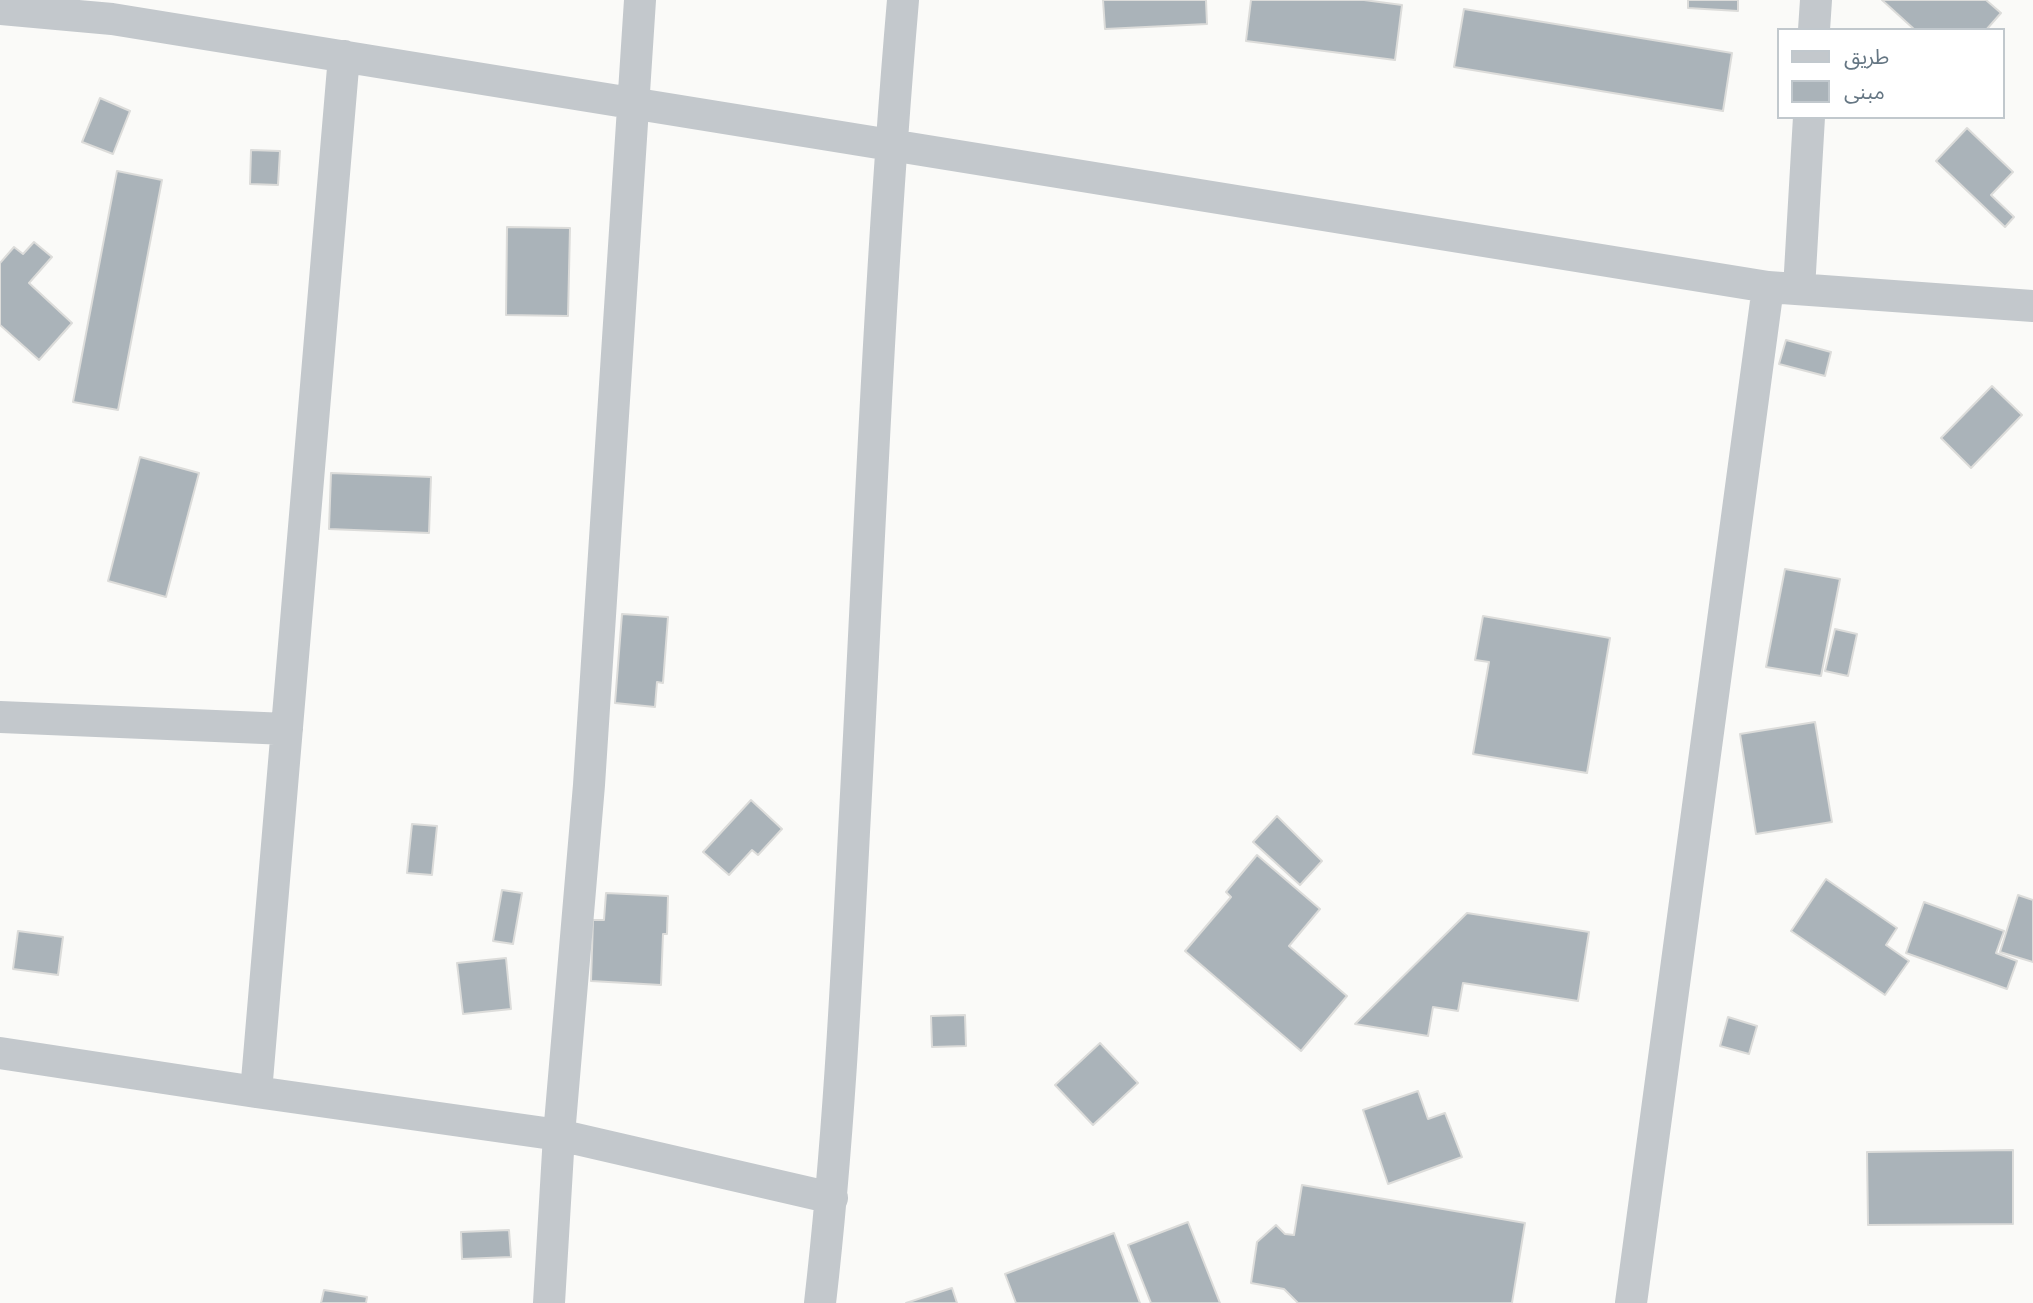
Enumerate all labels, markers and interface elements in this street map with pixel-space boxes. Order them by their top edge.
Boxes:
legend [1778,28,2005,119]
text: طريق [1844,44,1889,69]
text: مبنى [1844,79,1885,104]

